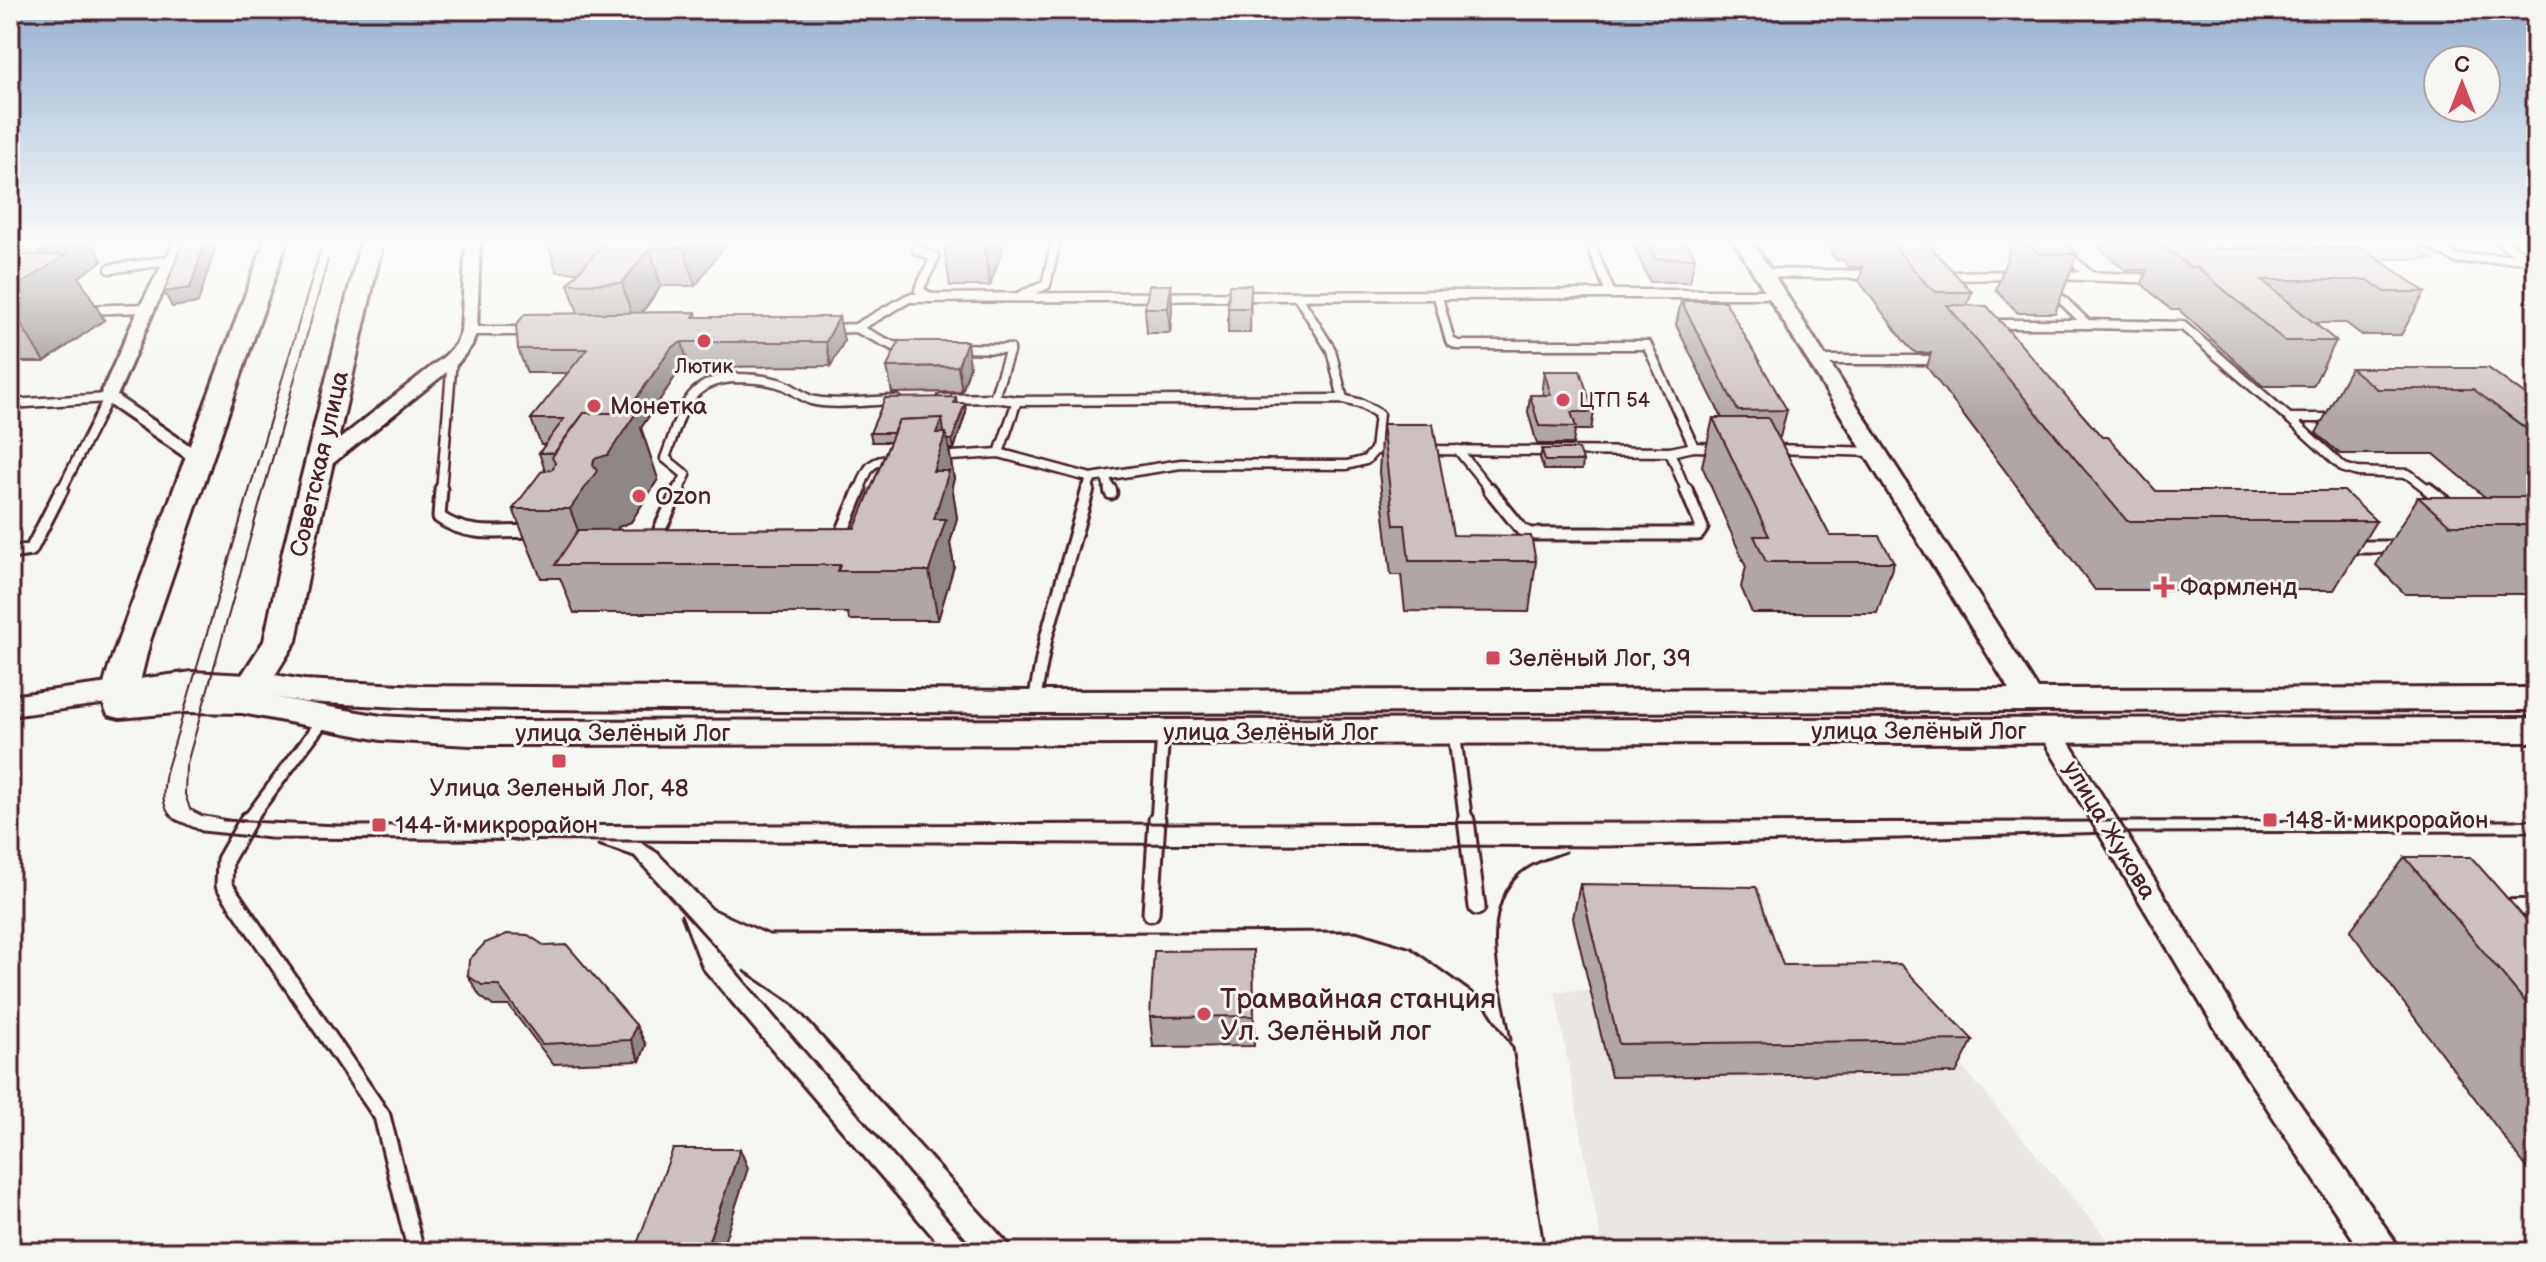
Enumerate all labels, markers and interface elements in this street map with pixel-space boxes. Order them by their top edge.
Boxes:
north arrow [2422,44,2502,124]
text: С [2454,52,2470,79]
marker: Лютик [695,332,713,350]
place label: Лютик [674,355,734,379]
street label: Советская улица [284,368,355,560]
place label: ЦТП 54 [1579,389,1650,413]
marker: ЦТП 54 [1554,391,1572,409]
place label: Монетка [610,392,707,421]
marker: Монетка [585,397,603,415]
place label: Ozon [655,482,711,511]
marker: Ozon [630,487,648,505]
place label: Фармленд [2180,573,2298,602]
marker: Фармленд [2155,578,2173,596]
place label: Зелёный Лог, 39 [1509,644,1691,673]
marker: Зелёный Лог, 39 [1484,649,1502,667]
street label: улица Зелёный Лог [1811,717,2027,746]
street label: улица Зелёный Лог [1163,718,1379,747]
street label: улица Зелёный Лог [515,719,731,748]
marker: Улица Зеленый Лог, 48 [550,752,568,770]
street label: улица Жукова [2057,756,2162,905]
place label: Улица Зеленый Лог, 48 [429,774,689,803]
place label: 148-й микрорайон [2286,806,2488,835]
place label: 144-й микрорайон [395,811,598,840]
marker: 148-й микрорайон [2261,811,2279,829]
marker: 144-й микрорайон [370,816,388,834]
place label: Трамвайная станция Ул. Зелёный лог [1220,983,1496,1048]
marker: Трамвайная станция Ул. Зелёный лог [1195,1005,1213,1023]

